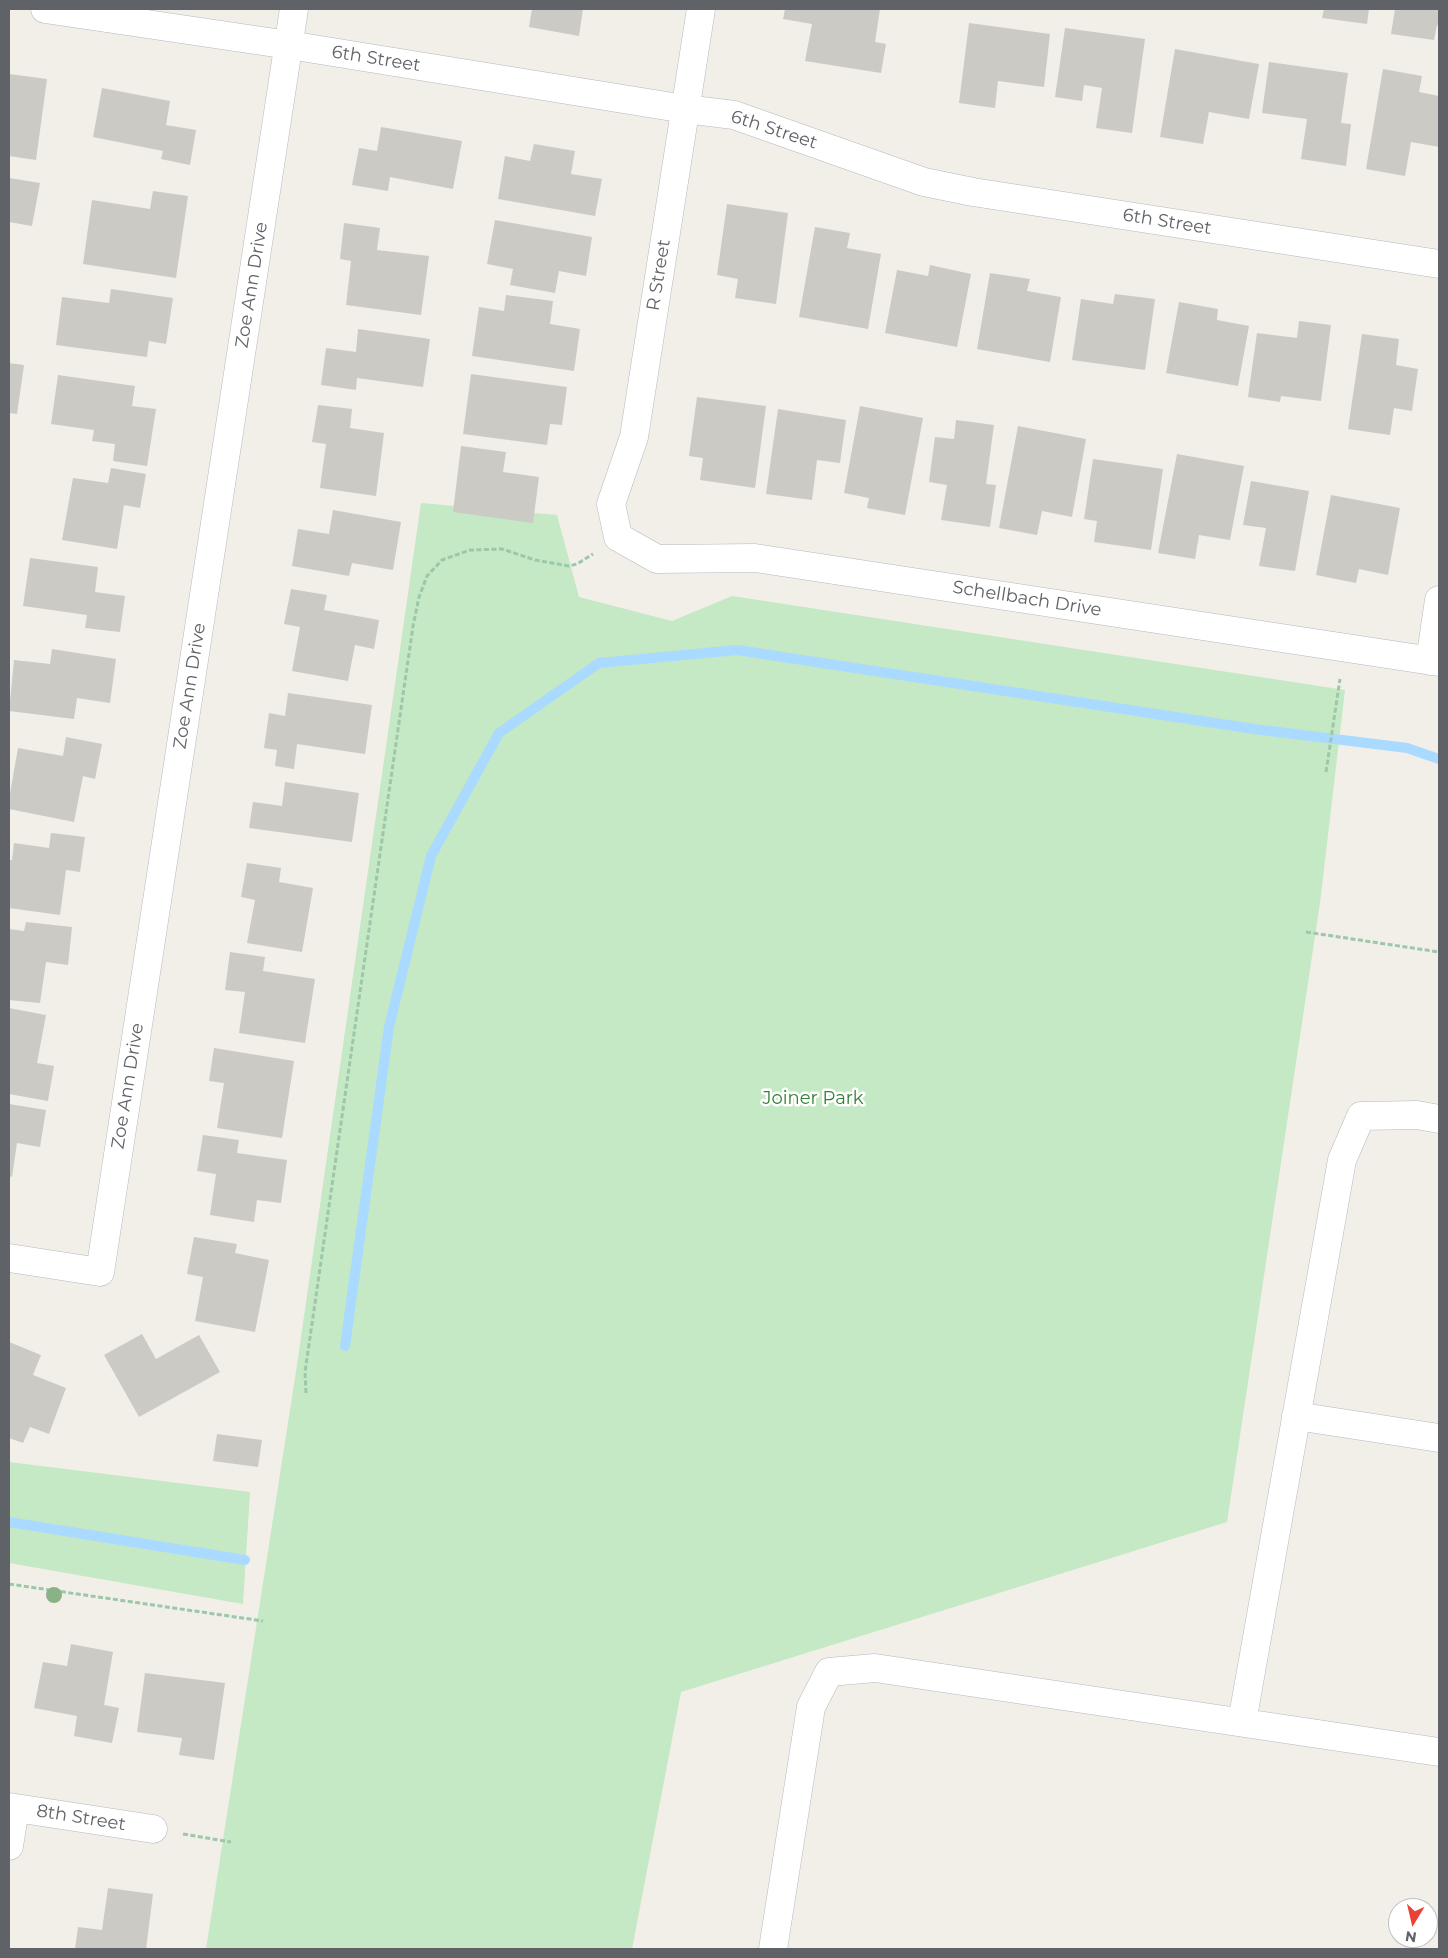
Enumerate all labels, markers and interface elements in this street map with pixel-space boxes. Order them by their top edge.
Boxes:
street label: 6th Street [330,41,422,77]
street label: 6th Street [728,106,820,154]
street label: 6th Street [1121,204,1213,240]
street label: Zoe Ann Drive [231,220,273,350]
street label: R Street [643,238,675,312]
street label: Schellbach Drive [951,577,1103,621]
street label: Zoe Ann Drive [169,621,211,751]
street label: Zoe Ann Drive [107,1021,149,1151]
park label: Joiner Park [762,1088,864,1110]
street label: 8th Street [35,1800,127,1836]
north arrow [1388,1898,1438,1948]
text: N [1404,1927,1418,1947]

